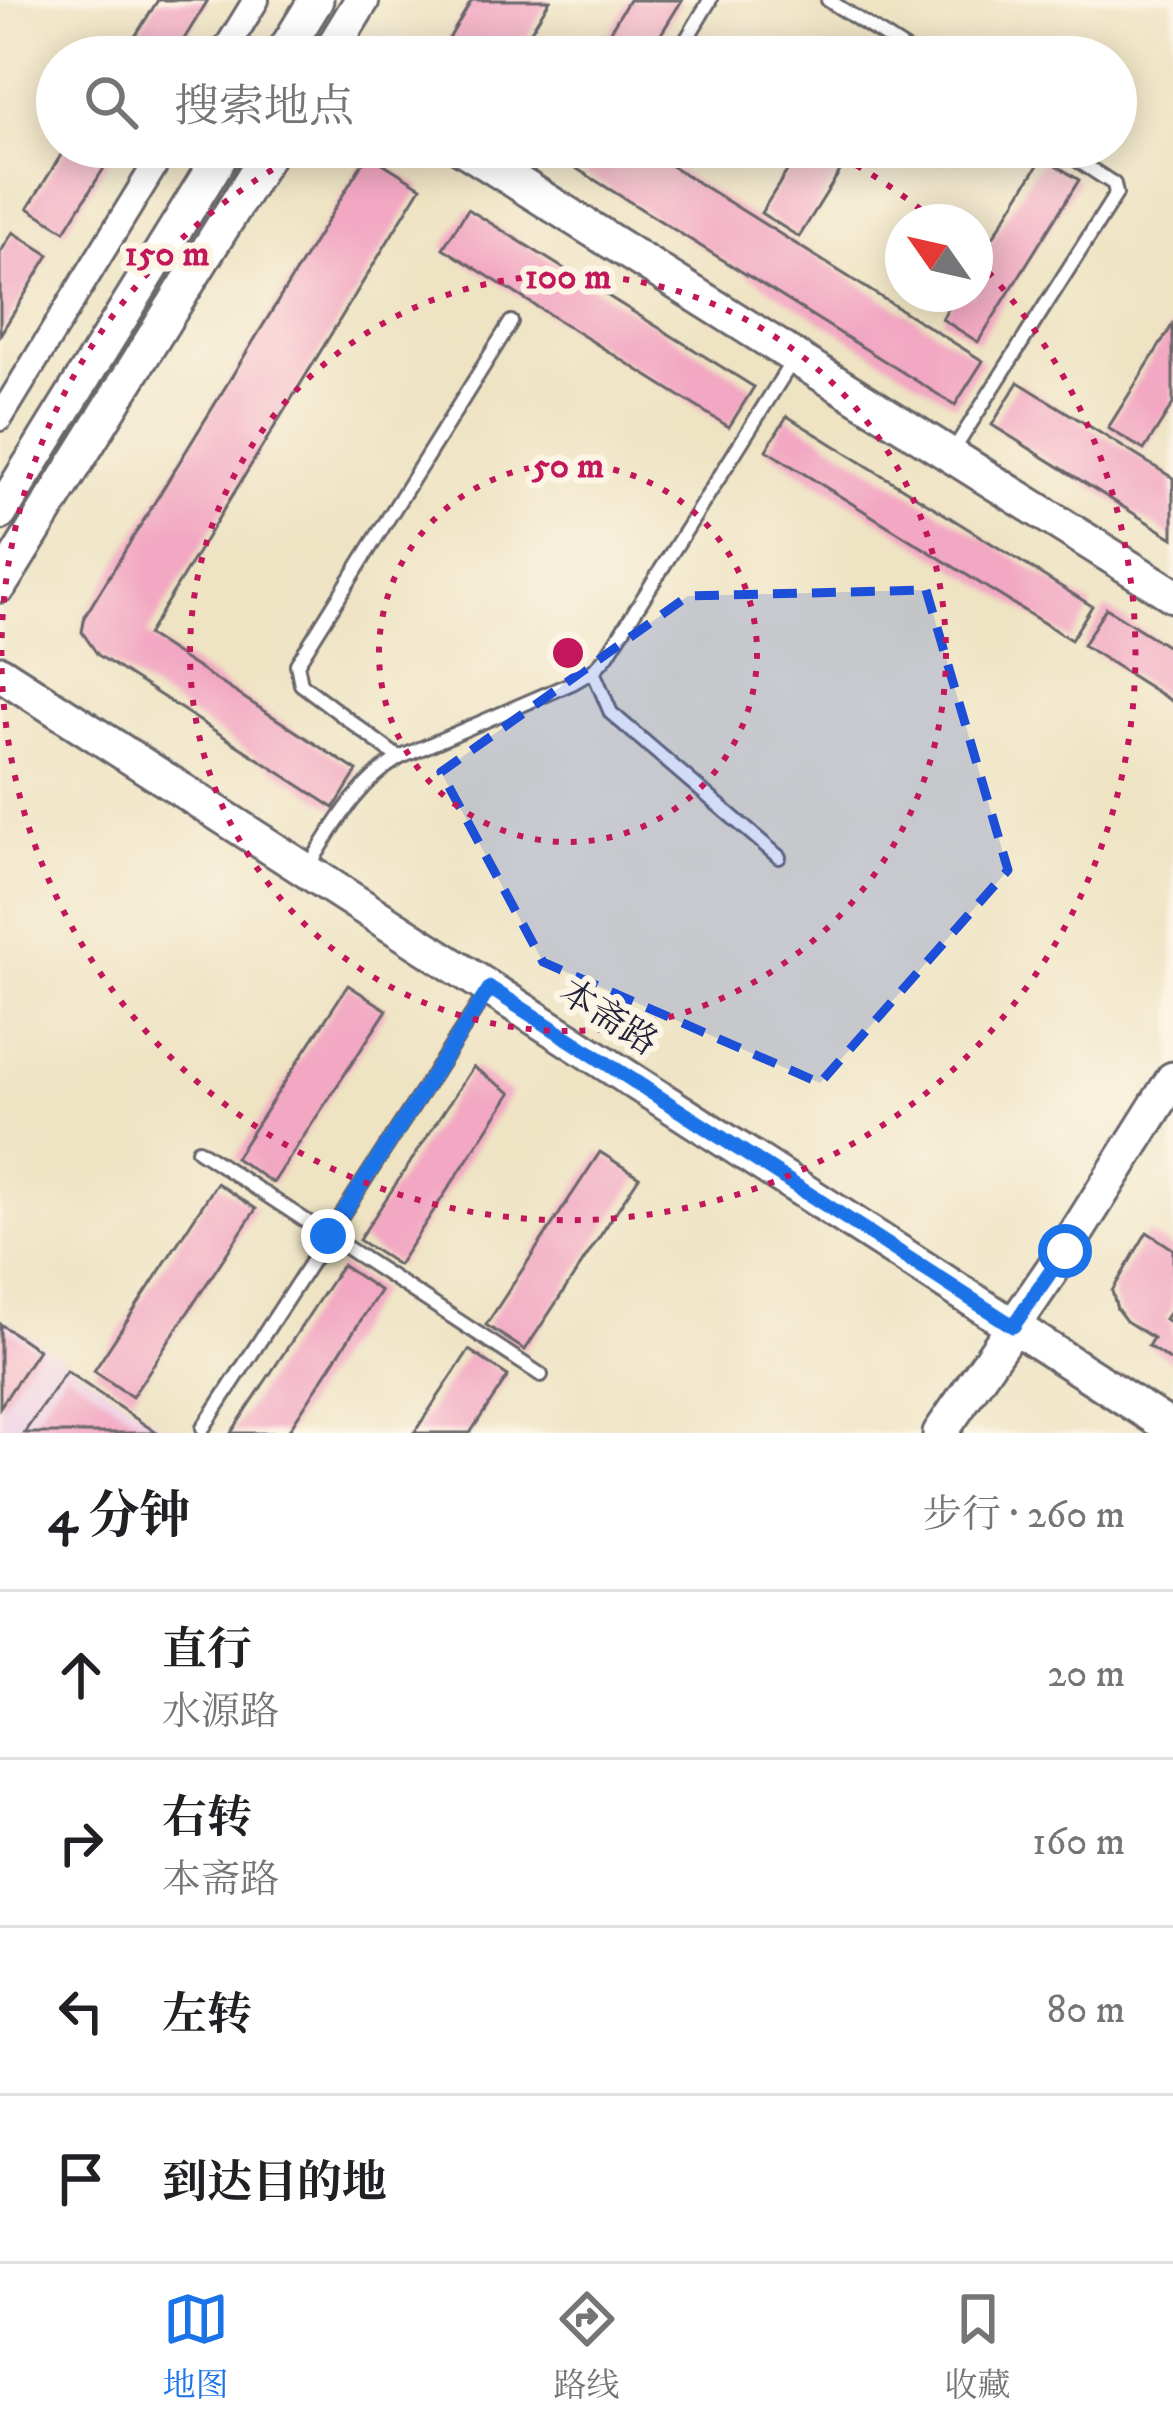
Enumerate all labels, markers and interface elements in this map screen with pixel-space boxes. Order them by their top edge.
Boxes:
search box [36,36,1137,168]
icon: search [78,69,144,135]
text: 搜索地点 [174,80,354,136]
north arrow [885,204,993,312]
text: 150 m [124,232,210,277]
text: 100 m [525,255,611,300]
text: 50 m [531,444,604,489]
centre of rings [547,632,589,674]
street label: 本斋路 [550,970,666,1066]
route end [301,1209,355,1263]
route start [1038,1224,1092,1278]
text: 4 分钟 [48,1485,190,1549]
text: 步行 · 260 m [923,1491,1125,1540]
text: 直行 [162,1623,252,1679]
icon: ahead [48,1642,114,1708]
text: 20 m [1047,1650,1125,1699]
text: 水源路 [162,1688,279,1737]
text: 右转 [162,1791,252,1847]
icon: right [48,1810,114,1876]
text: 160 m [1032,1818,1125,1867]
text: 本斋路 [162,1856,279,1905]
icon: left [48,1978,114,2044]
text: 80 m [1047,1986,1125,2035]
text: 左转 [162,1988,252,2044]
icon: arrive [48,2146,114,2212]
text: 到达目的地 [162,2156,387,2212]
tab: 地图 [163,2286,229,2407]
tab: 路线 [554,2286,620,2407]
tab: 收藏 [945,2286,1011,2407]

